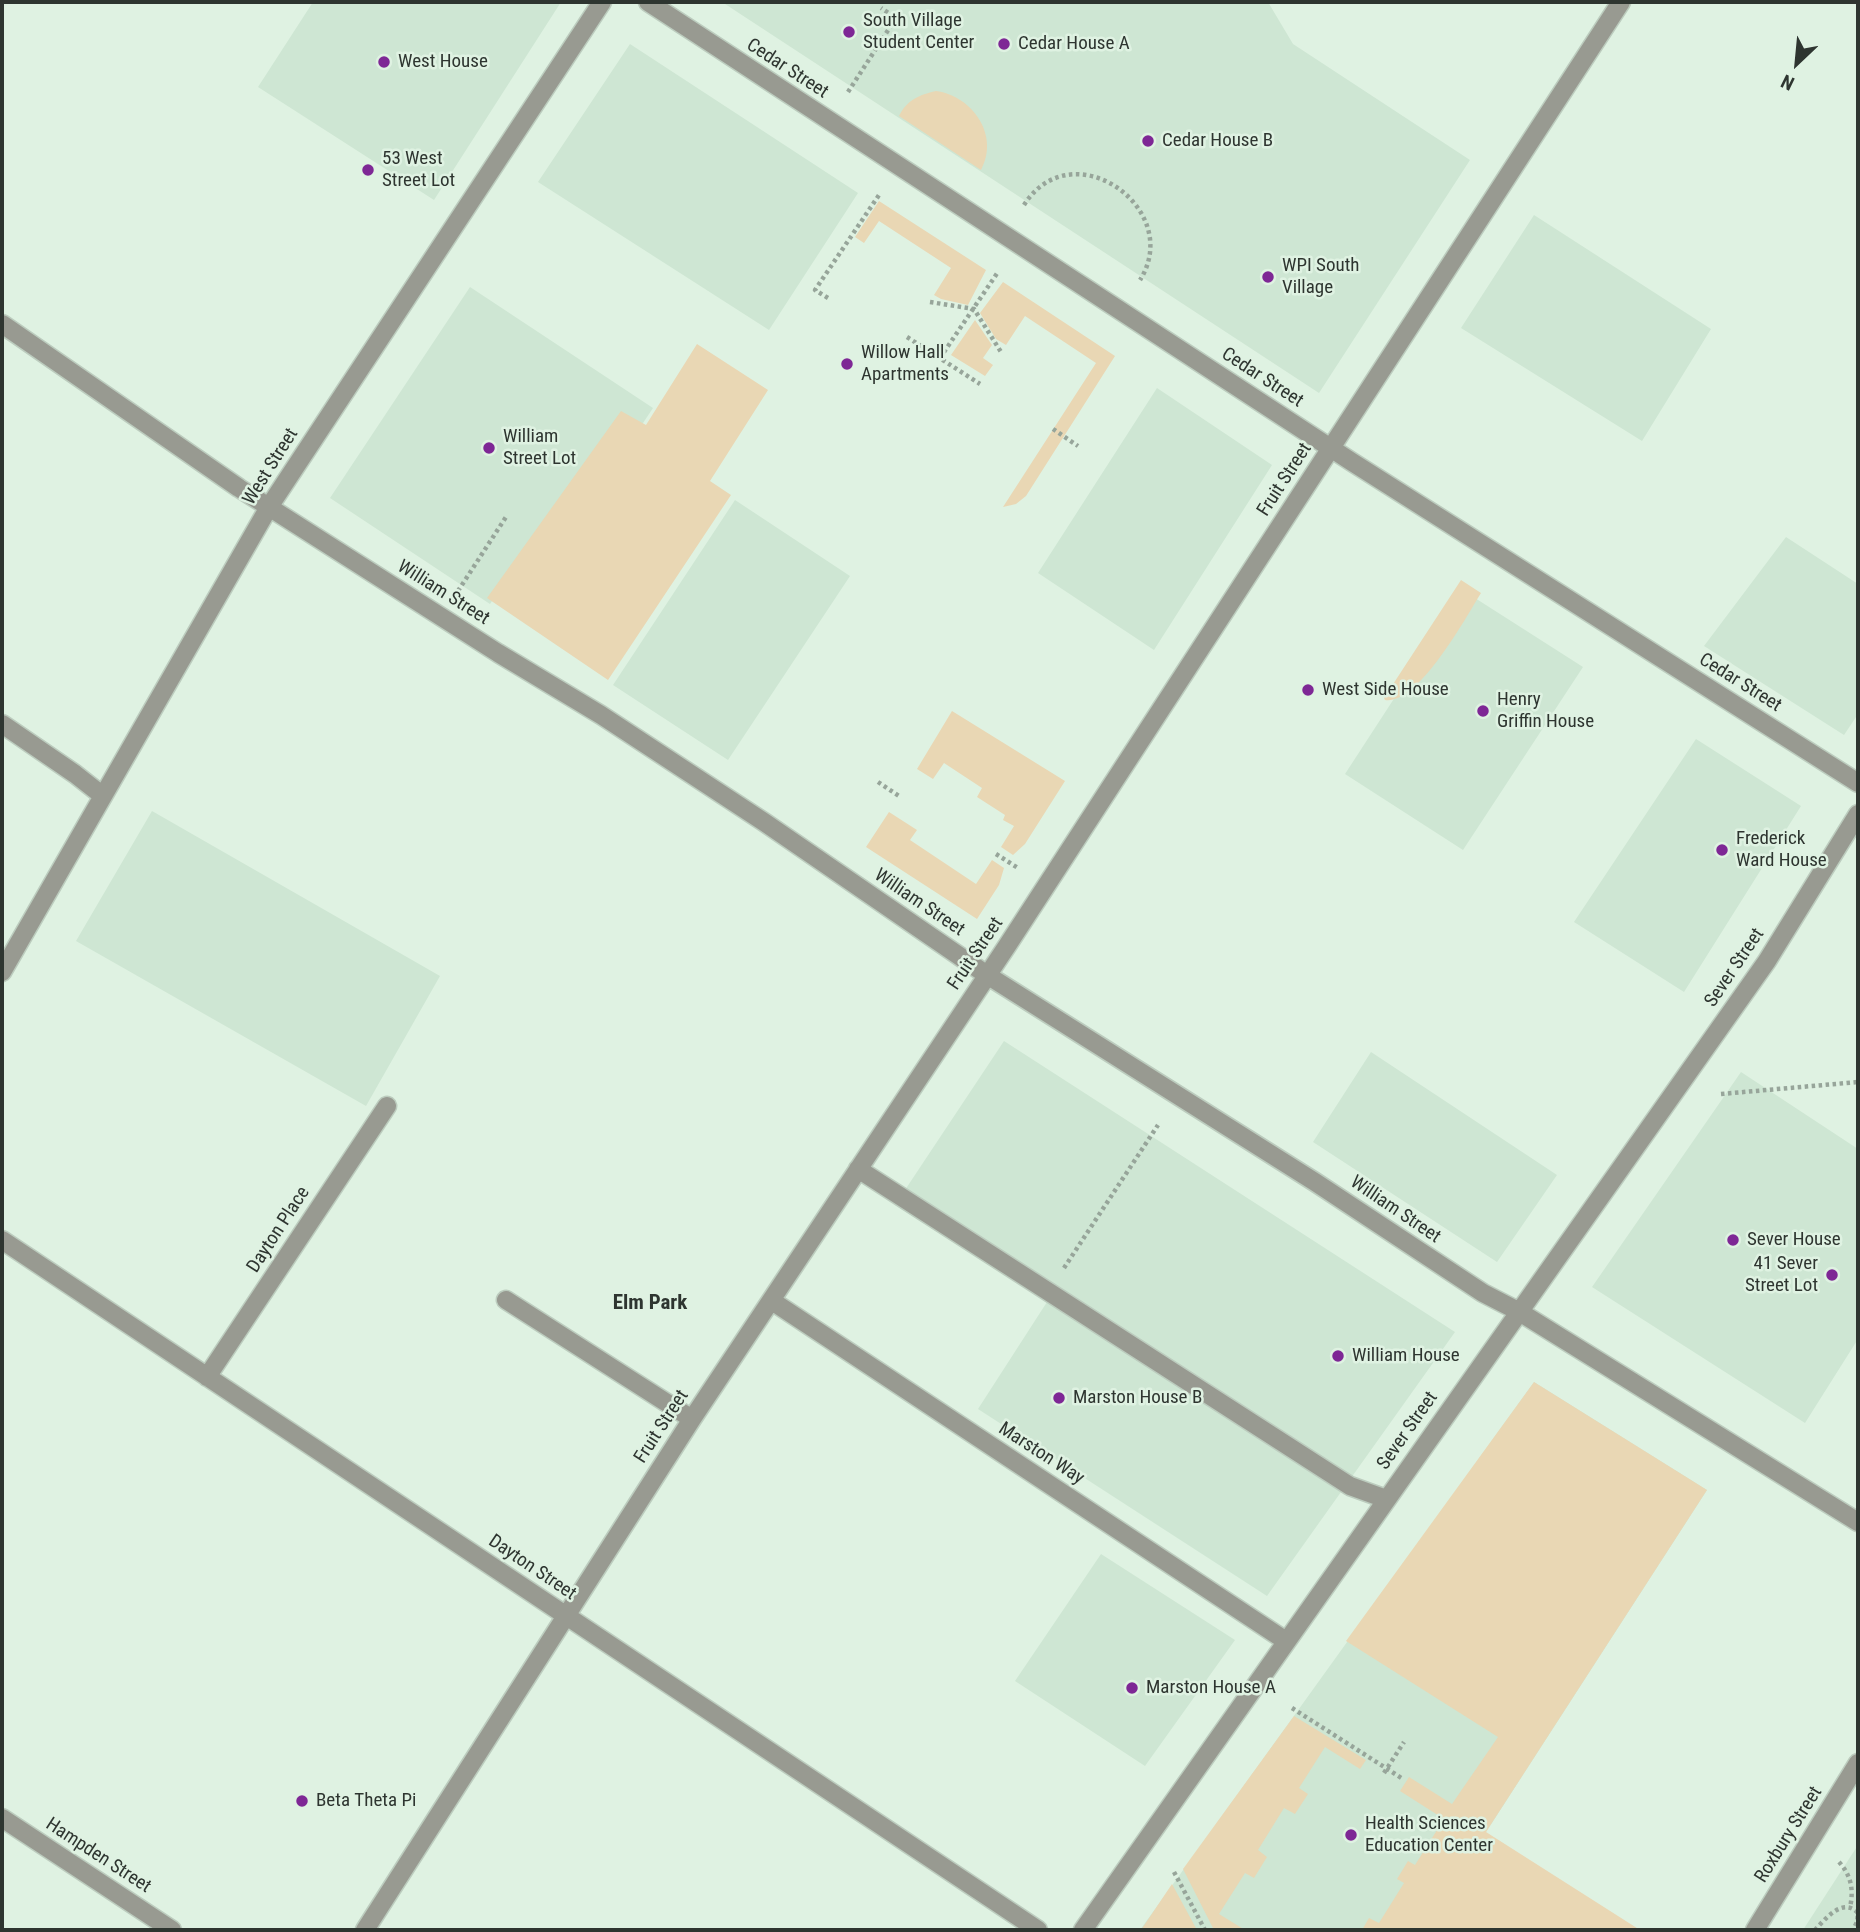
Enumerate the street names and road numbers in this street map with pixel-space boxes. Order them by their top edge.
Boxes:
street label: Cedar Street [742,34,832,104]
street label: Cedar Street [1217,343,1307,413]
street label: West Street [238,424,304,510]
street label: Fruit Street [1253,439,1317,521]
street label: William Street [393,556,493,630]
street label: Cedar Street [1695,649,1785,717]
street label: William Street [869,864,969,942]
street label: Fruit Street [943,913,1009,995]
street label: Sever Street [1700,924,1770,1012]
street label: William Street [1345,1171,1445,1249]
street label: Dayton Place [243,1183,315,1277]
street label: Fruit Street [630,1386,694,1468]
street label: Sever Street [1373,1388,1443,1474]
street label: Marston Way [994,1418,1088,1490]
street label: Dayton Street [484,1530,580,1606]
street label: Roxbury Street [1750,1783,1828,1887]
street label: Hampden Street [41,1813,155,1899]

